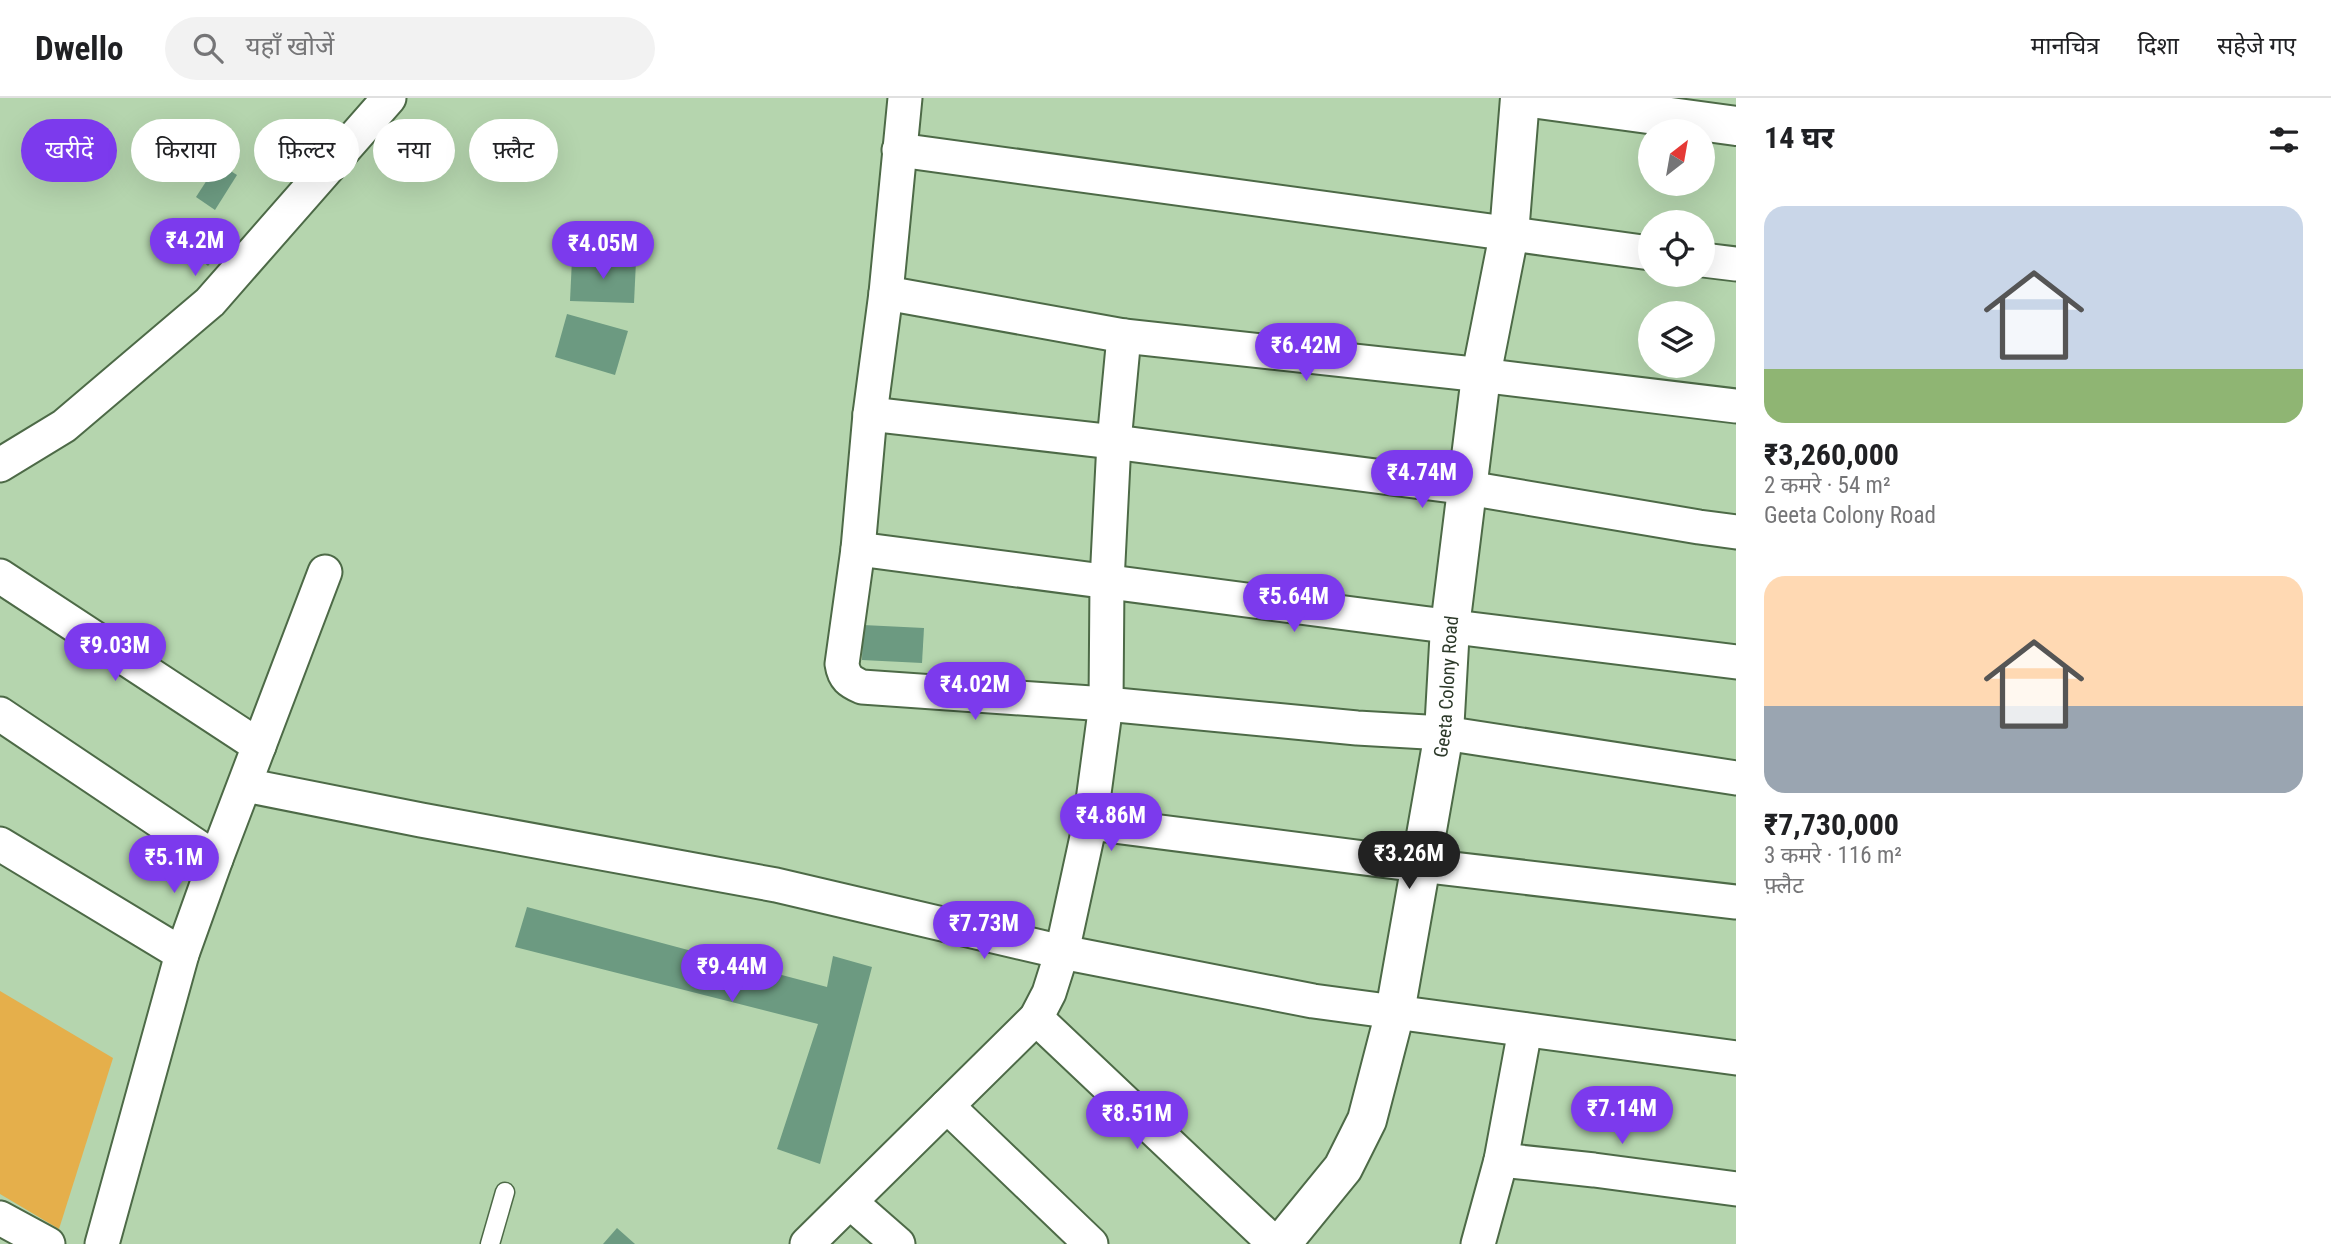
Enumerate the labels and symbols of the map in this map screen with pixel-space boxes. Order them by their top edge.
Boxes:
north arrow [1638,119,1715,196]
pin: ₹4.2M [146,218,244,278]
pin: ₹4.05M [546,222,660,281]
pin: ₹6.42M [1249,324,1363,383]
pin: ₹4.74M [1365,450,1479,510]
pin: ₹5.64M [1237,574,1351,634]
street label: Geeta Colony Road [1429,614,1463,759]
pin: ₹9.03M [58,624,172,683]
pin: ₹4.02M [918,662,1032,722]
pin: ₹4.86M [1054,794,1168,853]
pin: ₹3.26M [1352,832,1466,891]
pin: ₹5.1M [125,836,223,895]
pin: ₹7.73M [927,902,1041,961]
pin: ₹9.44M [675,944,789,1004]
pin: ₹7.14M [1565,1086,1679,1146]
pin: ₹8.51M [1080,1091,1194,1151]

